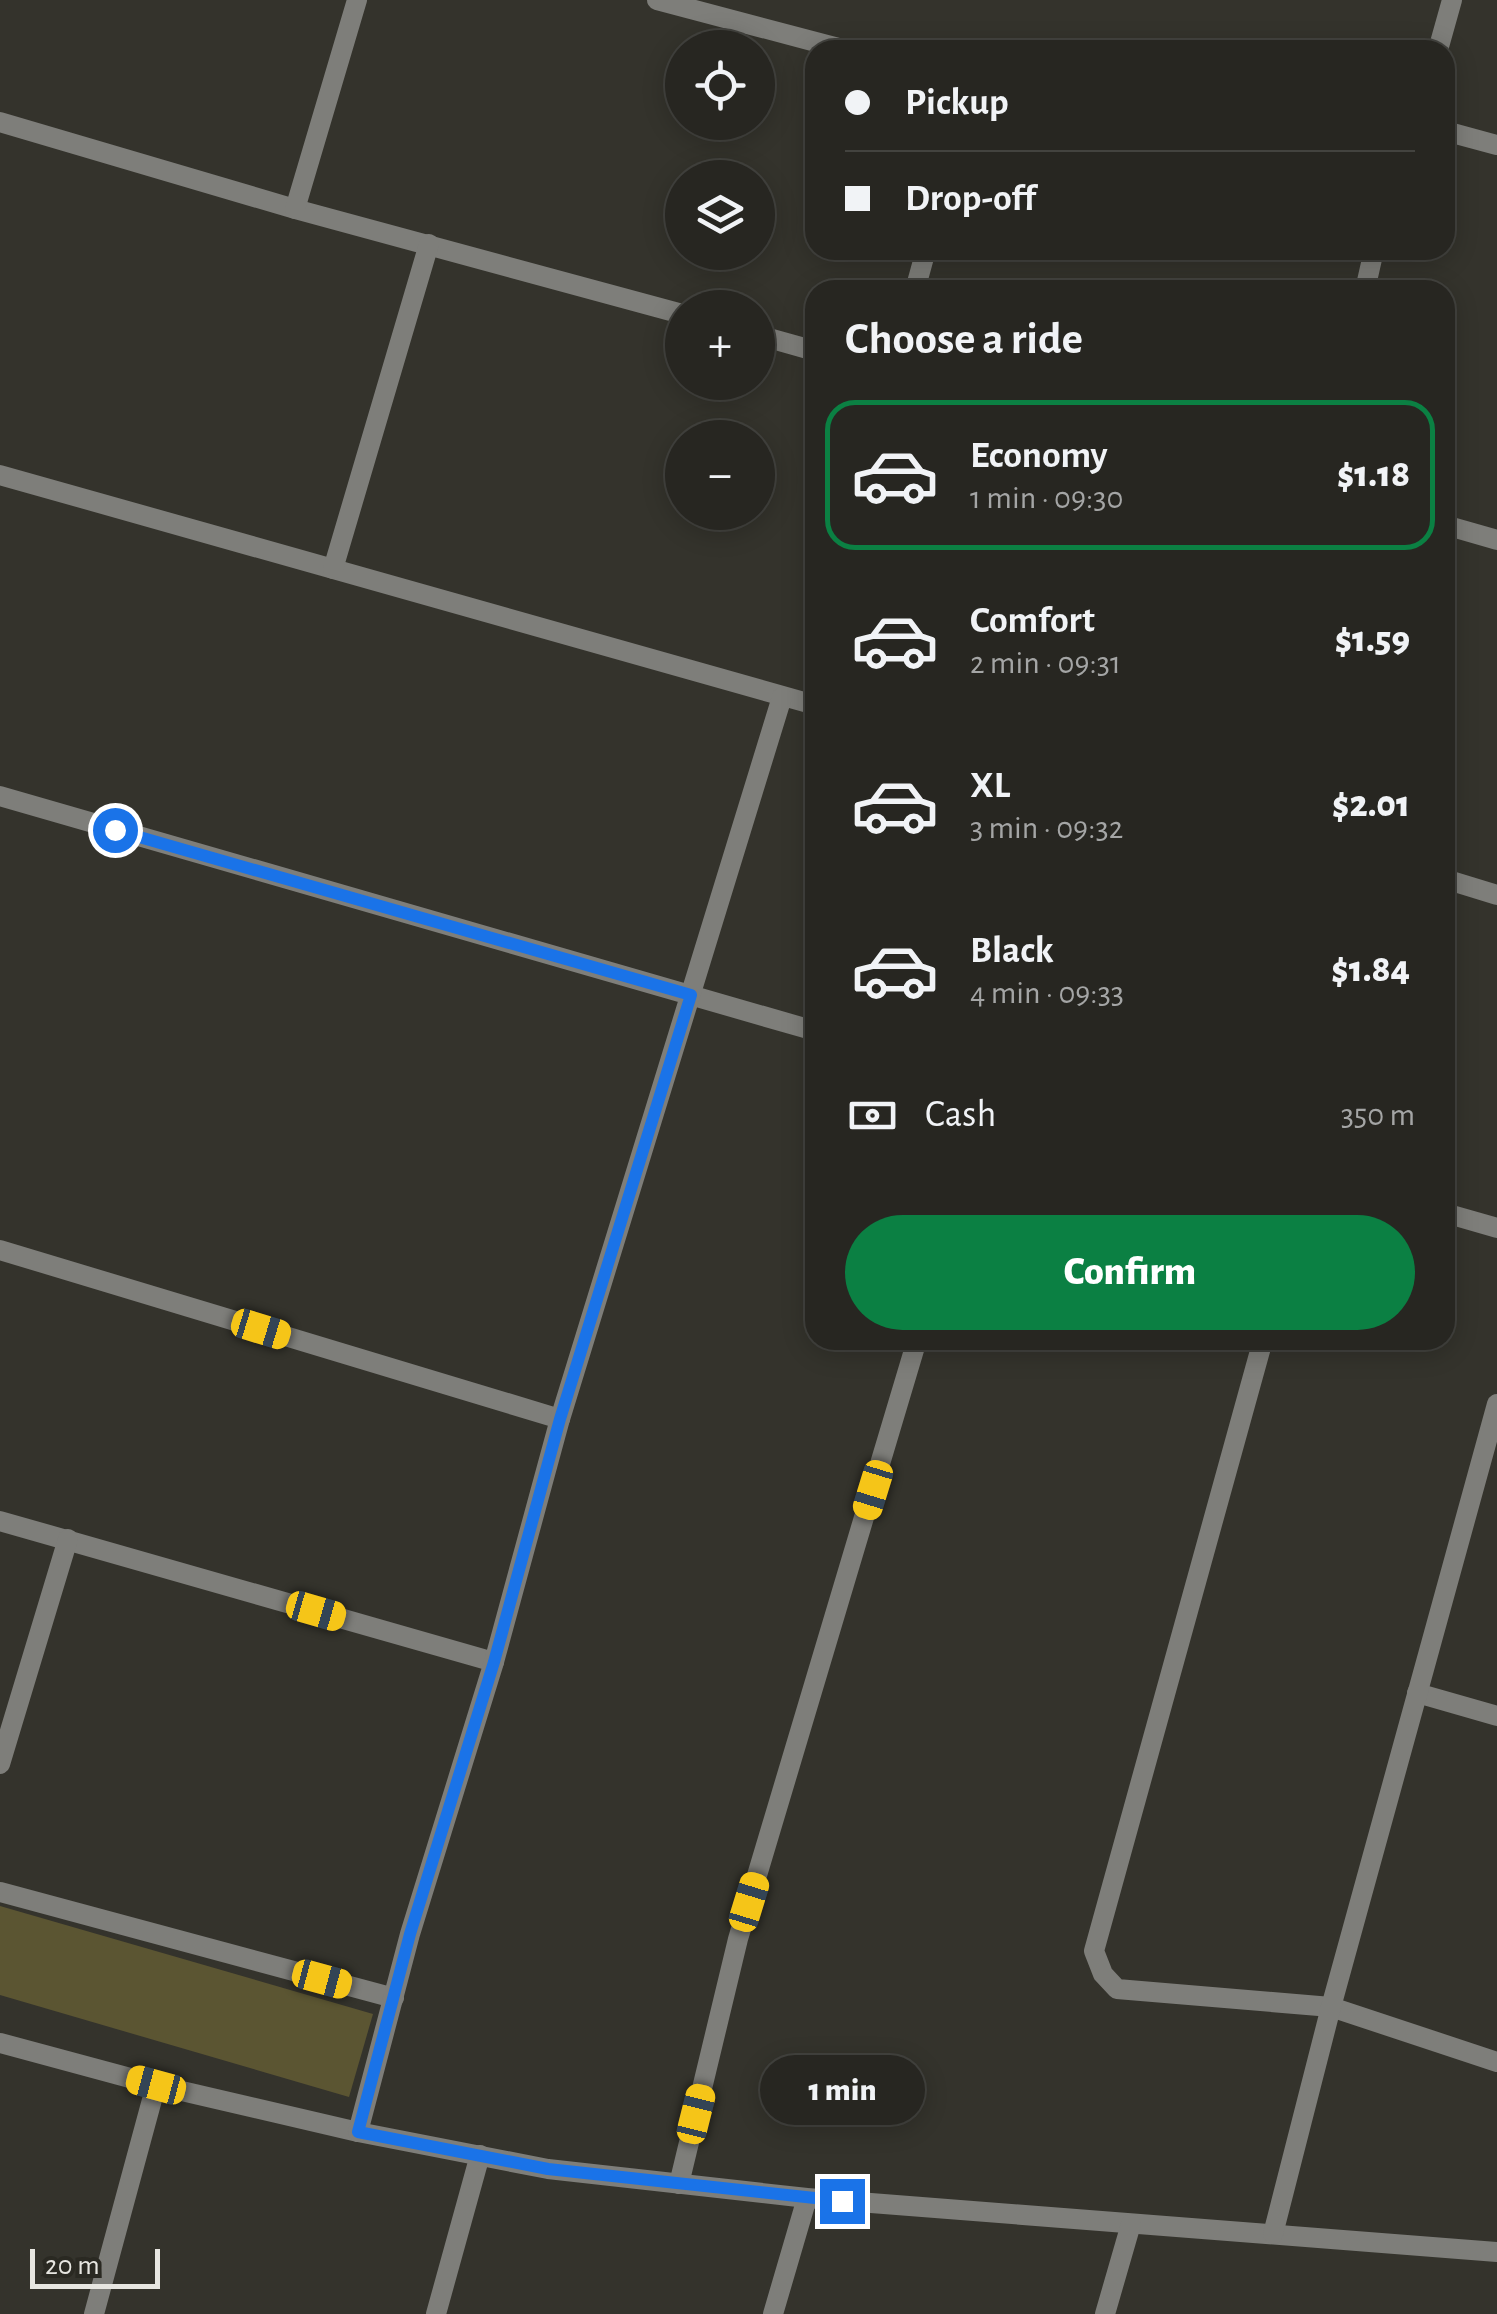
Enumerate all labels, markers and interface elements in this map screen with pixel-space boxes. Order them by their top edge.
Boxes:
map controls [665,30,775,530]
button: locate [665,30,775,140]
text: Pickup [905,84,1009,122]
button: layers [665,160,775,270]
text: Drop-off [905,180,1036,218]
button: + [665,290,775,400]
text: Choose a ride [845,317,1083,362]
button: − [665,420,775,530]
icon: car [850,430,940,520]
text: Economy [970,437,1108,475]
text: $1.18 [1337,456,1410,494]
text: 1 min · 09:30 [970,482,1123,514]
icon: car [850,595,940,685]
text: Comfort [970,602,1095,640]
text: $1.59 [1335,621,1410,659]
text: 2 min · 09:31 [970,647,1121,679]
icon: car [850,760,940,850]
text: XL [970,767,1010,805]
text: $2.01 [1332,786,1410,824]
route start [93,808,138,853]
text: 3 min · 09:32 [970,812,1123,844]
icon: car [850,925,940,1015]
text: Black [970,932,1054,970]
text: $1.84 [1331,951,1410,989]
text: 4 min · 09:33 [970,977,1124,1009]
icon: cash [845,1088,900,1143]
text: Cash [925,1096,996,1134]
text: 350 m [1341,1099,1415,1131]
button: Confirm [845,1215,1415,1330]
car [228,1306,294,1352]
car [850,1457,896,1523]
car [283,1588,349,1634]
car [726,1869,772,1935]
car [289,1957,355,2001]
callout: 1 min [760,2056,924,2126]
car [123,2063,189,2107]
text: 1 min [808,2074,877,2106]
car [674,2081,718,2147]
route end [820,2179,865,2224]
scale bar [30,2244,160,2288]
text: 20 m [45,2252,100,2280]

